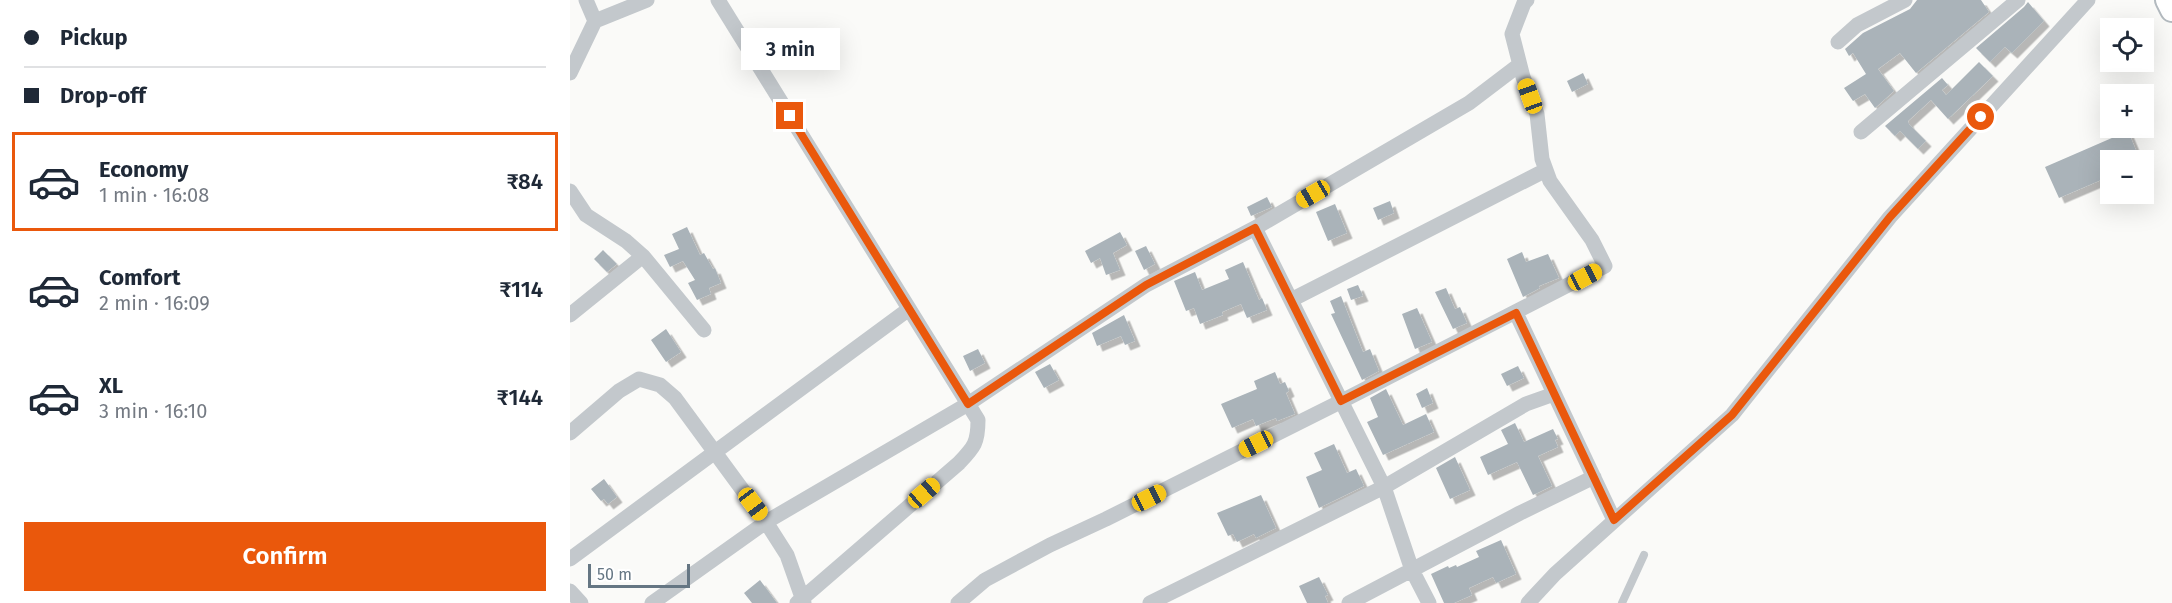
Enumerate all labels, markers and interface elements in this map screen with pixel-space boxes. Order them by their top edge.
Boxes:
map controls [2100,18,2154,204]
button: locate [2100,18,2154,72]
text: Pickup [60,24,128,51]
callout: 3 min [740,29,840,71]
text: 3 min [766,37,815,61]
car [1515,76,1545,116]
text: Drop-off [60,82,146,109]
button: + [2100,84,2154,138]
route end [776,102,803,129]
route start [1967,103,1994,130]
button: − [2100,150,2154,204]
icon: car [27,155,81,209]
text: Economy [99,156,188,183]
text: ₹84 [506,168,543,195]
car [1293,177,1333,211]
text: 1 min · 16:08 [99,183,209,207]
car [1565,261,1605,293]
icon: car [27,263,81,317]
text: Comfort [99,264,180,291]
text: ₹114 [499,276,543,303]
text: 2 min · 16:09 [99,291,210,315]
icon: car [27,371,81,425]
text: XL [99,372,123,399]
text: ₹144 [497,384,543,411]
text: 3 min · 16:10 [99,399,207,423]
car [1236,428,1276,460]
car [905,474,943,512]
car [1129,482,1169,514]
car [735,484,771,524]
button: Confirm [24,522,546,591]
scale bar [588,561,690,588]
text: 50 m [597,565,632,584]

